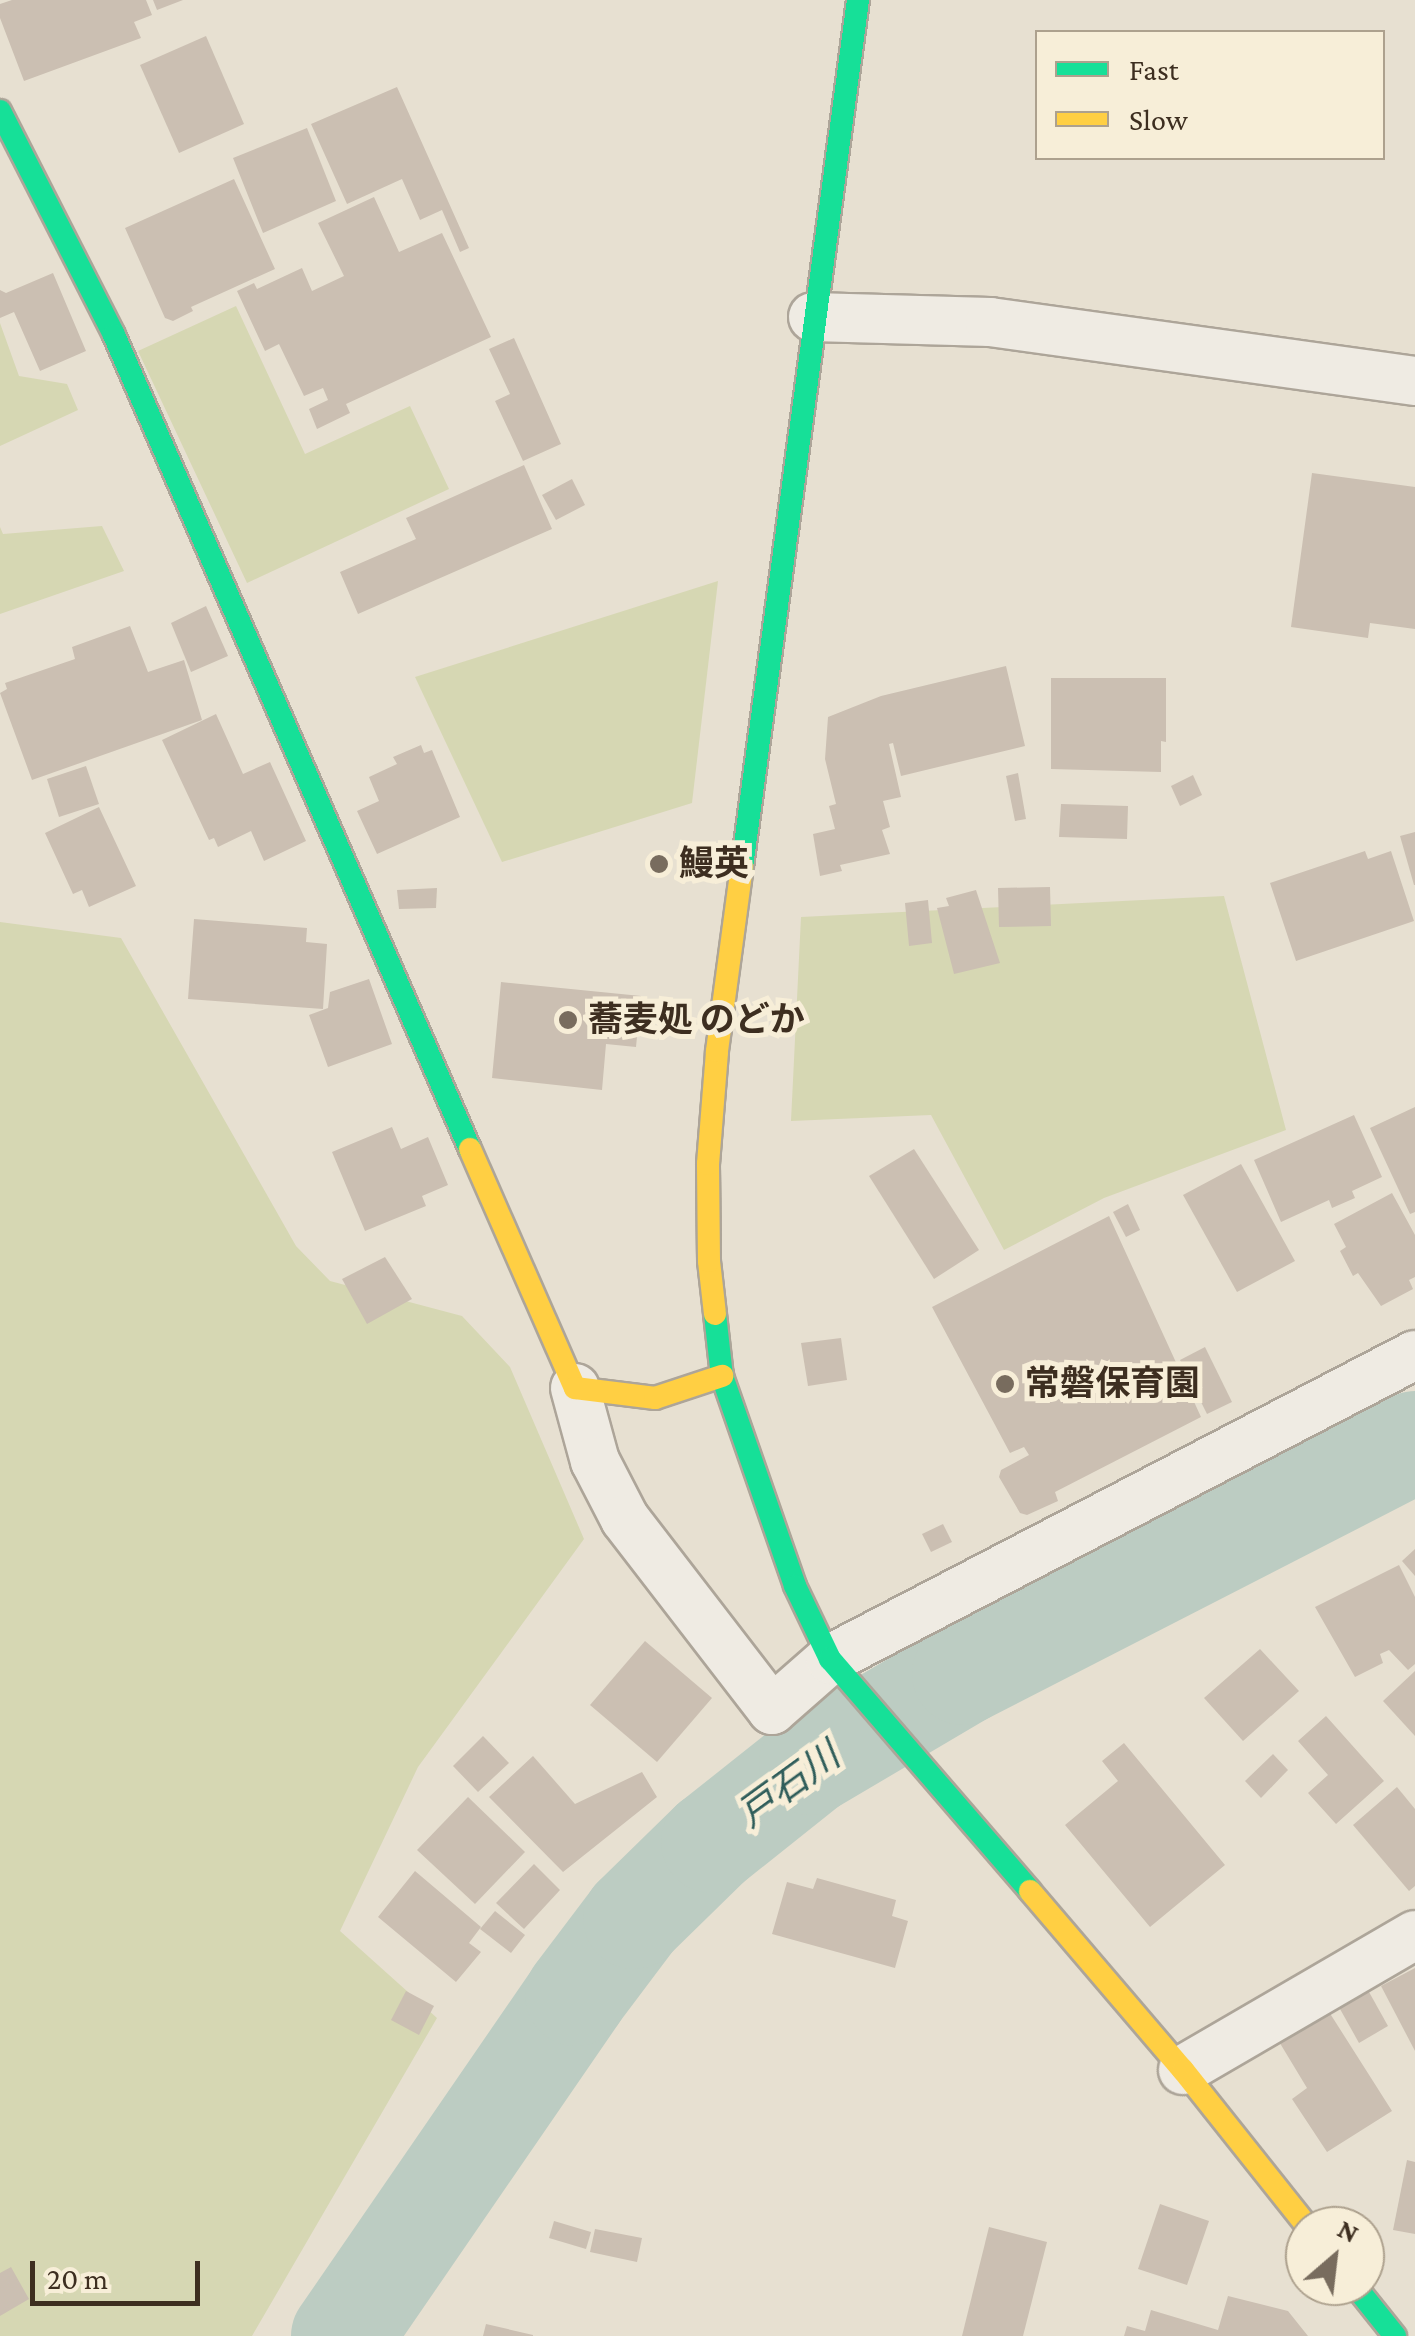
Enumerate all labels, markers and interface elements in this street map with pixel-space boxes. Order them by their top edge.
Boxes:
legend [1035,30,1385,160]
text: Fast [1129,53,1179,86]
text: Slow [1129,103,1188,136]
place label: 鰻英 [679,843,749,885]
marker: 鰻英 [648,853,670,875]
place label: 蕎麦処 のどか [588,999,805,1041]
marker: 蕎麦処 のどか [557,1009,579,1031]
place label: 常磐保育園 [1025,1363,1200,1405]
marker: 常磐保育園 [994,1373,1016,1395]
water label: 戸石川 [729,1733,849,1837]
north arrow [1285,2206,1385,2306]
text: N [1333,2213,1364,2249]
scale bar [35,2241,205,2303]
text: 20 m [47,2262,108,2295]

